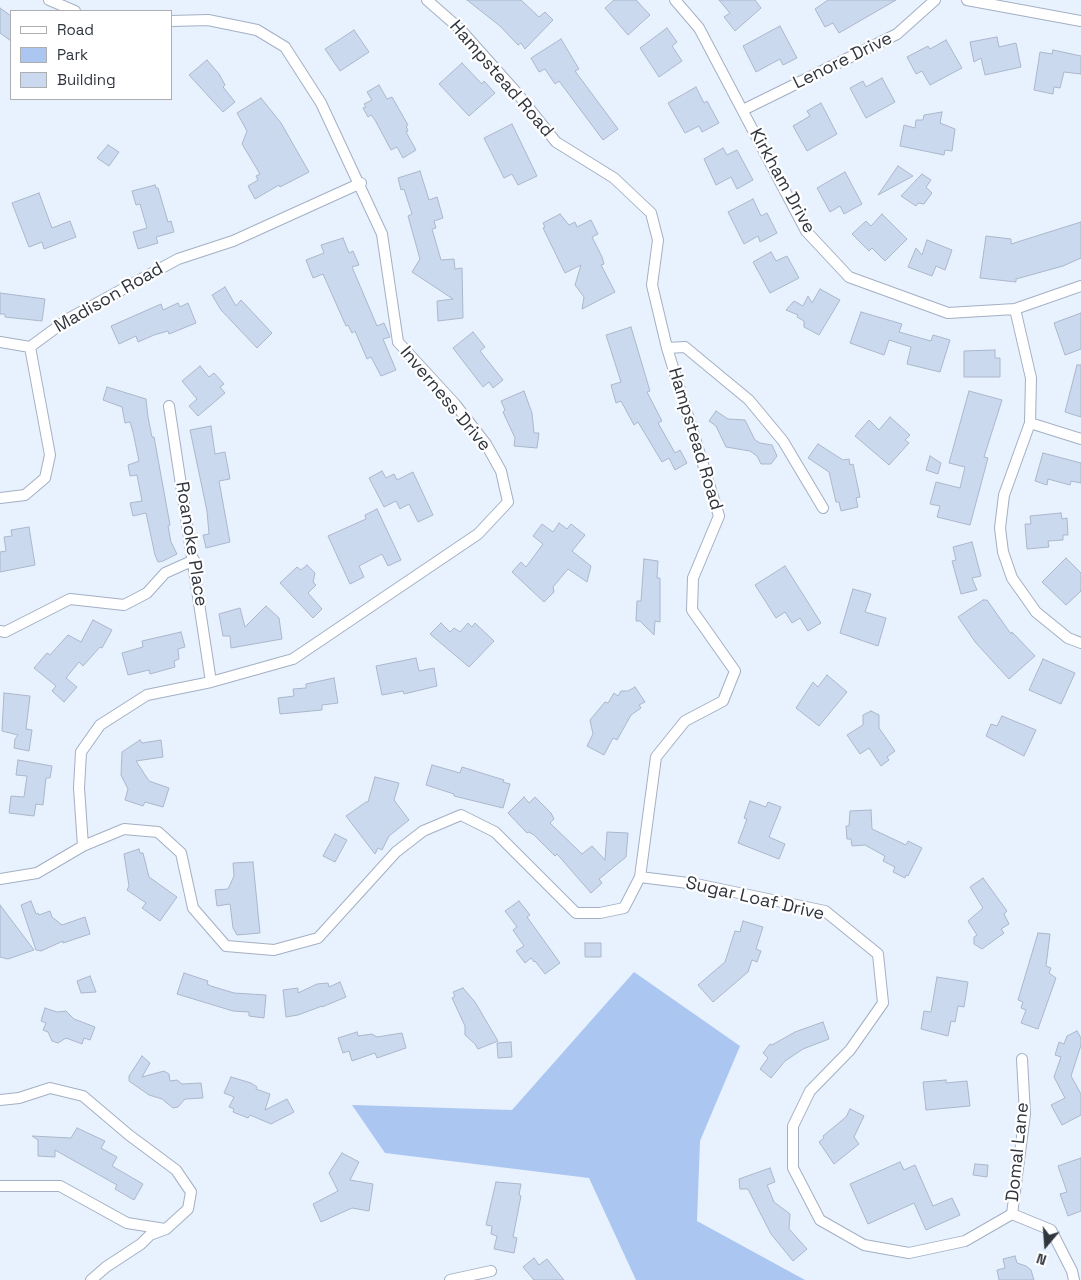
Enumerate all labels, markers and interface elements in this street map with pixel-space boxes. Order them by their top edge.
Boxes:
legend [10,10,172,100]
street label: Hampstead Road [444,16,558,142]
text: Road [57,20,94,39]
street label: Lenore Drive [790,28,896,94]
text: Park [57,45,88,64]
text: Building [57,70,116,89]
street label: Kirkham Drive [744,125,820,237]
street label: Madison Road [51,258,167,338]
street label: Inverness Drive [395,342,495,456]
street label: Hampstead Road [663,365,727,513]
street label: Roanoke Place [170,480,212,608]
street label: Sugar Loaf Drive [684,873,826,925]
street label: Domal Lane [1002,1101,1034,1203]
north arrow [1021,1220,1071,1270]
text: N [1034,1249,1049,1269]

